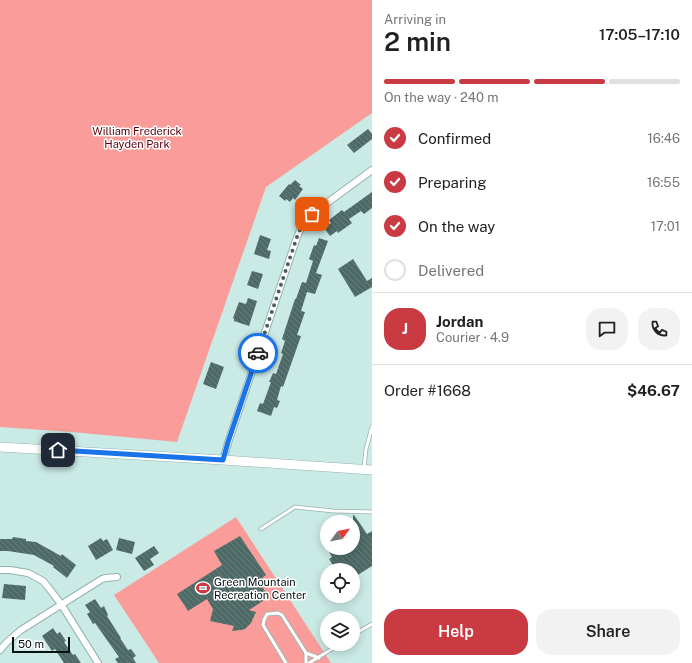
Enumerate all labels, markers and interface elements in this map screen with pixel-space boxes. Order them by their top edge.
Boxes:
text: Arriving in [384,12,446,27]
text: 2 min [384,26,451,57]
text: 17:05–17:10 [599,26,680,43]
text: On the way · 240 m [384,90,498,105]
park label: William Frederick Hayden Park [92,125,182,150]
icon: check [384,127,406,149]
text: Confirmed [418,130,491,147]
text: 16:46 [648,131,680,146]
icon: check [384,171,406,193]
text: Preparing [418,174,487,191]
text: 16:55 [647,175,680,190]
pin [295,197,329,231]
icon: bag [301,203,323,225]
icon: check [384,215,406,237]
text: On the way [418,218,495,235]
text: 17:01 [651,219,680,234]
text: Delivered [418,262,484,279]
button: chat [586,308,628,350]
button: phone [638,308,680,350]
text: Jordan [436,313,483,330]
text: J [402,320,408,337]
text: Courier · 4.9 [436,330,509,345]
courier [238,333,278,373]
icon: car [247,342,269,364]
text: Order #1668 [384,382,471,399]
text: $46.67 [627,382,680,399]
pin [41,433,75,467]
icon: home [47,439,69,461]
north arrow [320,515,360,555]
map controls [320,515,360,651]
button: locate [320,563,360,603]
place label: Green Mountain Recreation Center [214,576,306,601]
sports icon: Green Mountain Recreation Center [195,580,211,596]
button: Help [384,609,528,655]
button: Share [536,609,680,655]
button: layers [320,611,360,651]
scale bar [12,635,70,654]
text: 50 m [18,638,44,650]

